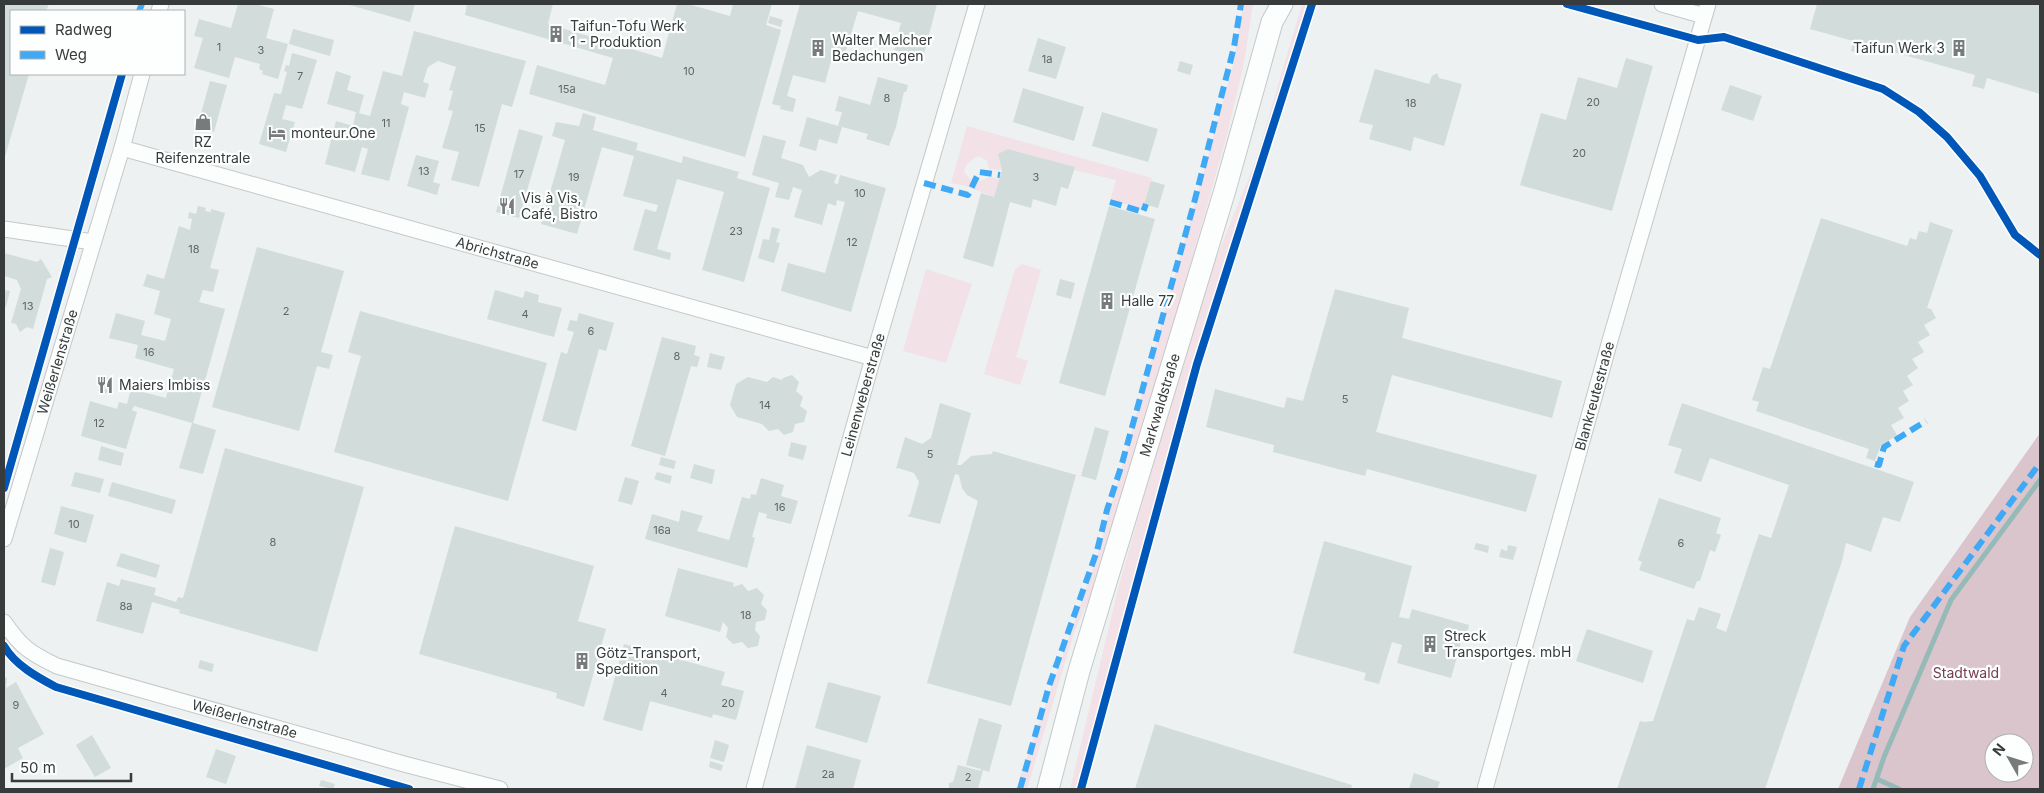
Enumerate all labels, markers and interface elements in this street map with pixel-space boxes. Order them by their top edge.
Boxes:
legend [10,10,185,75]
place label: Taifun-Tofu Werk 1 - Produktion [570,17,685,50]
text: Radweg [55,20,112,39]
building icon: Taifun-Tofu Werk 1 - Produktion [546,24,566,44]
place label: Walter Melcher Bedachungen [832,31,932,64]
building icon: Walter Melcher Bedachungen [808,38,828,58]
building icon: Taifun Werk 3 [1949,38,1969,58]
place label: Taifun Werk 3 [1853,39,1945,56]
house number: 1 [217,40,221,54]
house number: 3 [258,43,265,57]
text: Weg [55,45,87,64]
house number: 1a [1042,52,1052,66]
house number: 10 [683,64,695,78]
house number: 7 [297,69,303,83]
house number: 15a [558,82,576,96]
house number: 8 [884,91,891,105]
house number: 20 [1586,95,1600,109]
house number: 18 [1405,96,1417,110]
shop icon: RZ Reifenzentrale [193,112,213,132]
house number: 11 [382,116,390,130]
house number: 15 [474,121,486,135]
hotel icon: monteur.One [267,123,287,143]
place label: monteur.One [291,124,376,141]
place label: RZ Reifenzentrale [156,133,250,166]
house number: 20 [1572,146,1586,160]
house number: 13 [418,164,430,178]
house number: 17 [514,167,524,181]
house number: 19 [568,170,580,184]
house number: 3 [1033,170,1040,184]
house number: 10 [854,186,866,200]
place label: Vis à Vis, Café, Bistro [521,189,598,222]
restaurant icon: Vis à Vis, Café, Bistro [497,196,517,216]
house number: 23 [729,224,743,238]
street label: Abrichstraße [454,233,541,272]
house number: 12 [846,235,858,249]
house number: 18 [188,242,200,256]
building icon: Halle 77 [1097,291,1117,311]
place label: Halle 77 [1121,292,1174,309]
house number: 13 [22,299,34,313]
house number: 2 [283,304,289,318]
street label: Weißerlenstraße [33,307,81,416]
house number: 4 [521,307,529,321]
house number: 6 [588,324,595,338]
street label: Leinenweberstraße [837,331,888,458]
street label: Blankreutestraße [1571,339,1617,452]
house number: 16 [143,345,155,359]
house number: 8 [674,349,681,363]
street label: Markwaldstraße [1136,351,1183,458]
restaurant icon: Maiers Imbiss [95,375,115,395]
place label: Maiers Imbiss [119,376,210,393]
house number: 5 [1342,392,1349,406]
house number: 14 [759,398,771,412]
house number: 12 [93,416,105,430]
house number: 5 [927,447,934,461]
house number: 16 [774,500,786,514]
house number: 10 [68,517,80,531]
house number: 16a [653,523,671,537]
house number: 8 [270,535,277,549]
house number: 6 [1678,536,1685,550]
house number: 8a [120,599,132,613]
house number: 18 [740,608,752,622]
place label: Streck Transportges. mbH [1444,627,1571,660]
building icon: Streck Transportges. mbH [1420,634,1440,654]
place label: Götz-Transport, Spedition [596,644,701,677]
building icon: Götz-Transport, Spedition [572,651,592,671]
park label: Stadtwald [1933,664,1999,681]
house number: 4 [660,686,668,700]
street label: Weißerlenstraße [190,696,299,741]
house number: 20 [721,696,735,710]
house number: 9 [13,698,20,712]
north arrow [1984,733,2034,783]
text: N [1989,740,2008,759]
scale bar [12,750,131,782]
text: 50 m [20,758,56,777]
house number: 2a [822,767,834,781]
house number: 2 [965,770,971,784]

